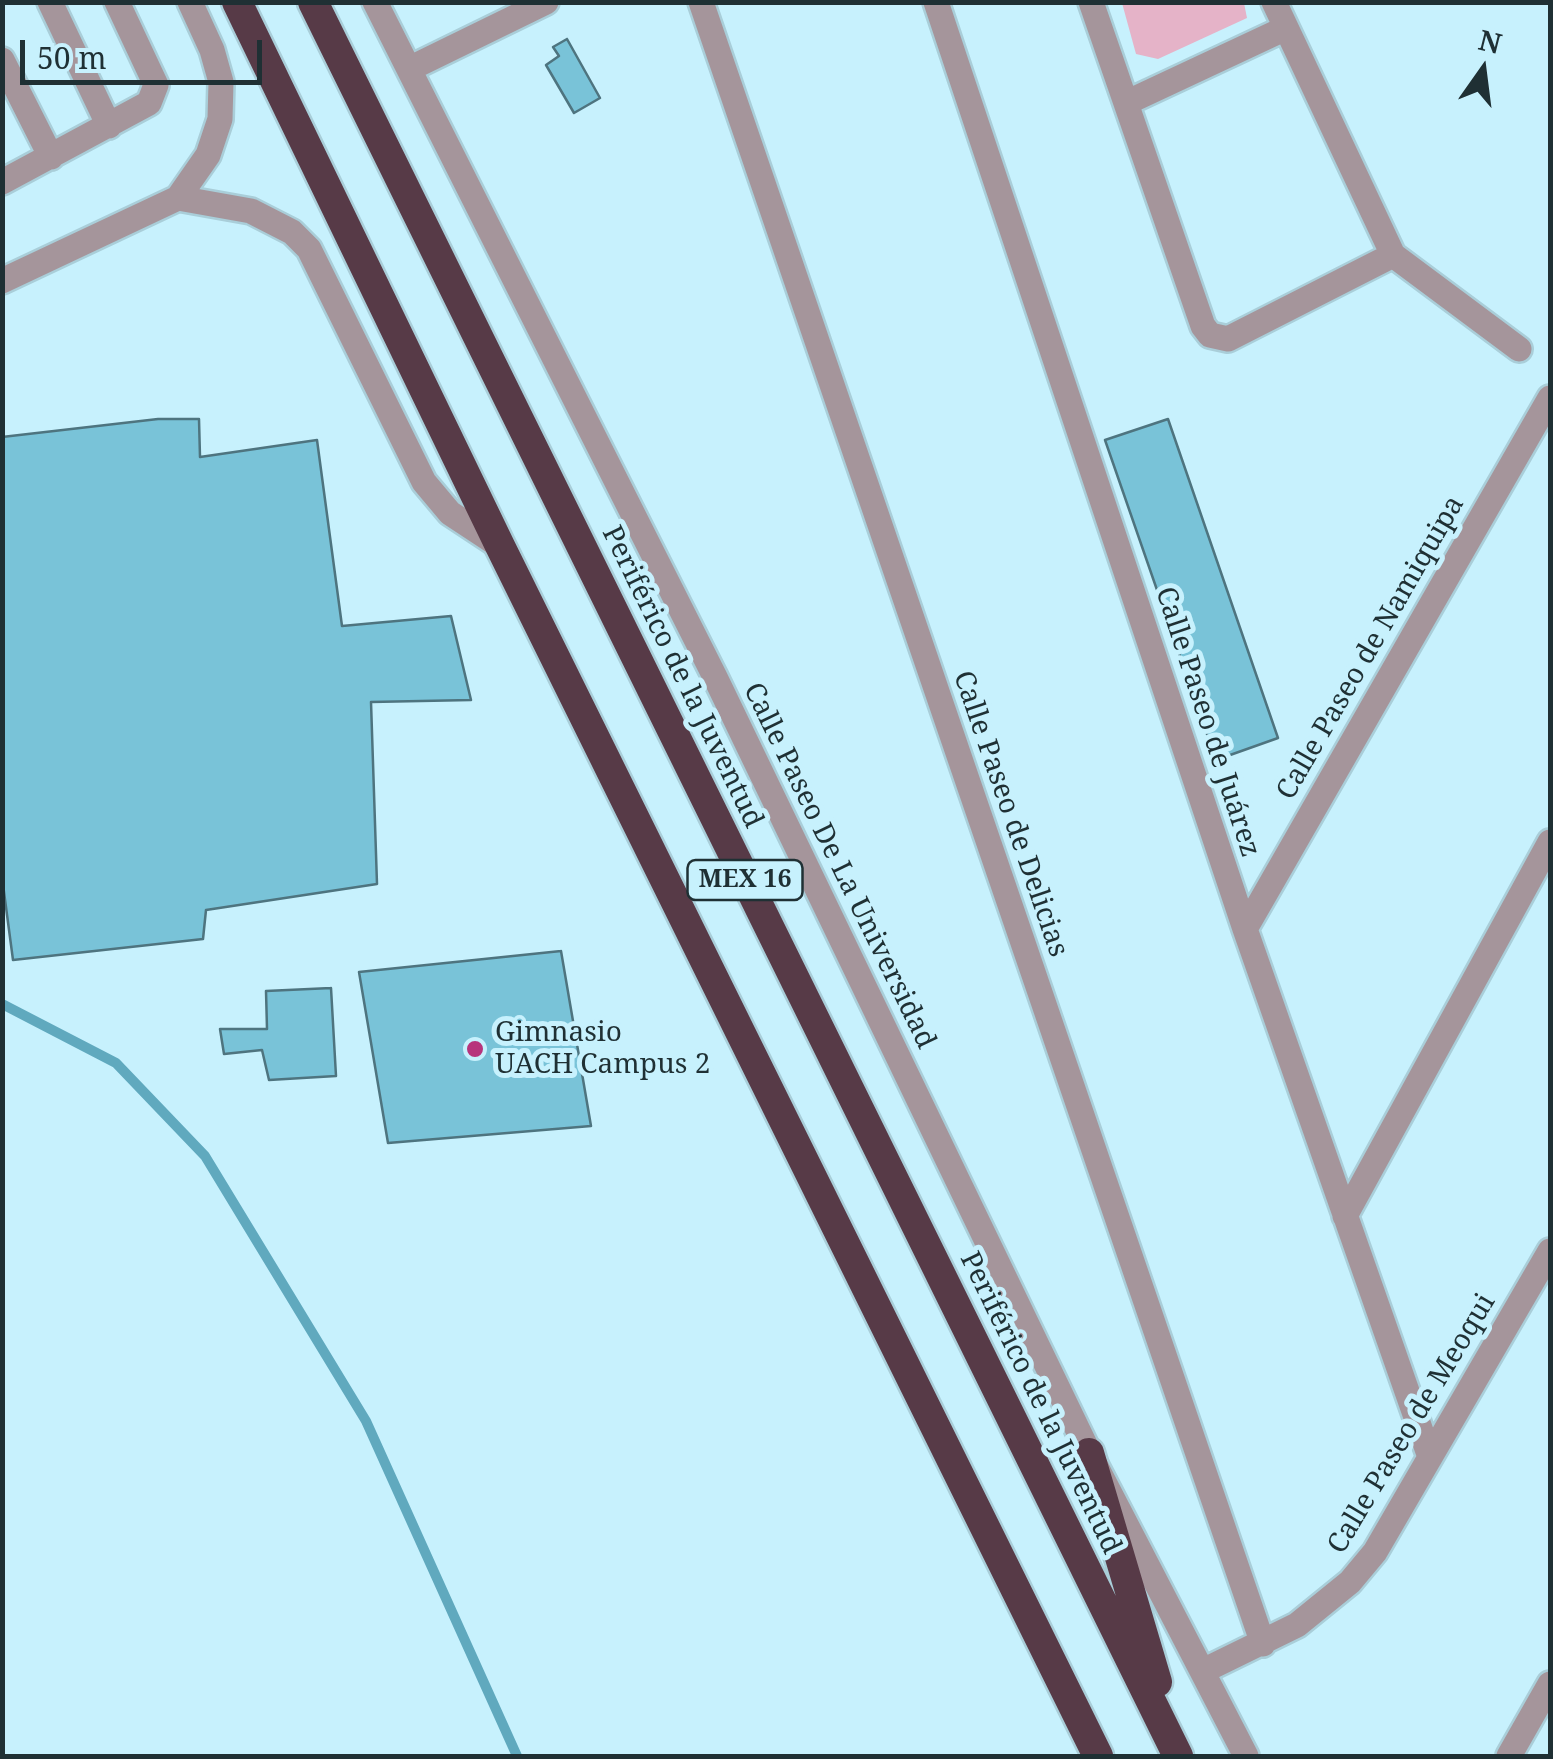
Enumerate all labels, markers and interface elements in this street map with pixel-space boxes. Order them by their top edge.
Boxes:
scale bar [25,20,268,82]
north arrow [1433,20,1533,120]
text: N [1475,20,1506,62]
text: 50 m [37,37,107,78]
street label: Calle Paseo de Namiquipa [1270,490,1472,806]
street label: Periférico de la Juventud [594,521,770,833]
street label: Calle Paseo de Juárez [1147,583,1267,861]
street label: Calle Paseo de Delicias [945,667,1075,961]
street label: Calle Paseo De La Universidad [736,678,942,1054]
road number: MEX 16 [688,860,802,900]
place label: Gimnasio UACH Campus 2 [495,1016,710,1082]
marker: Gimnasio UACH Campus 2 [464,1038,486,1060]
street label: Periférico de la Juventud [952,1247,1128,1559]
street label: Calle Paseo de Meoqui [1321,1288,1503,1560]

